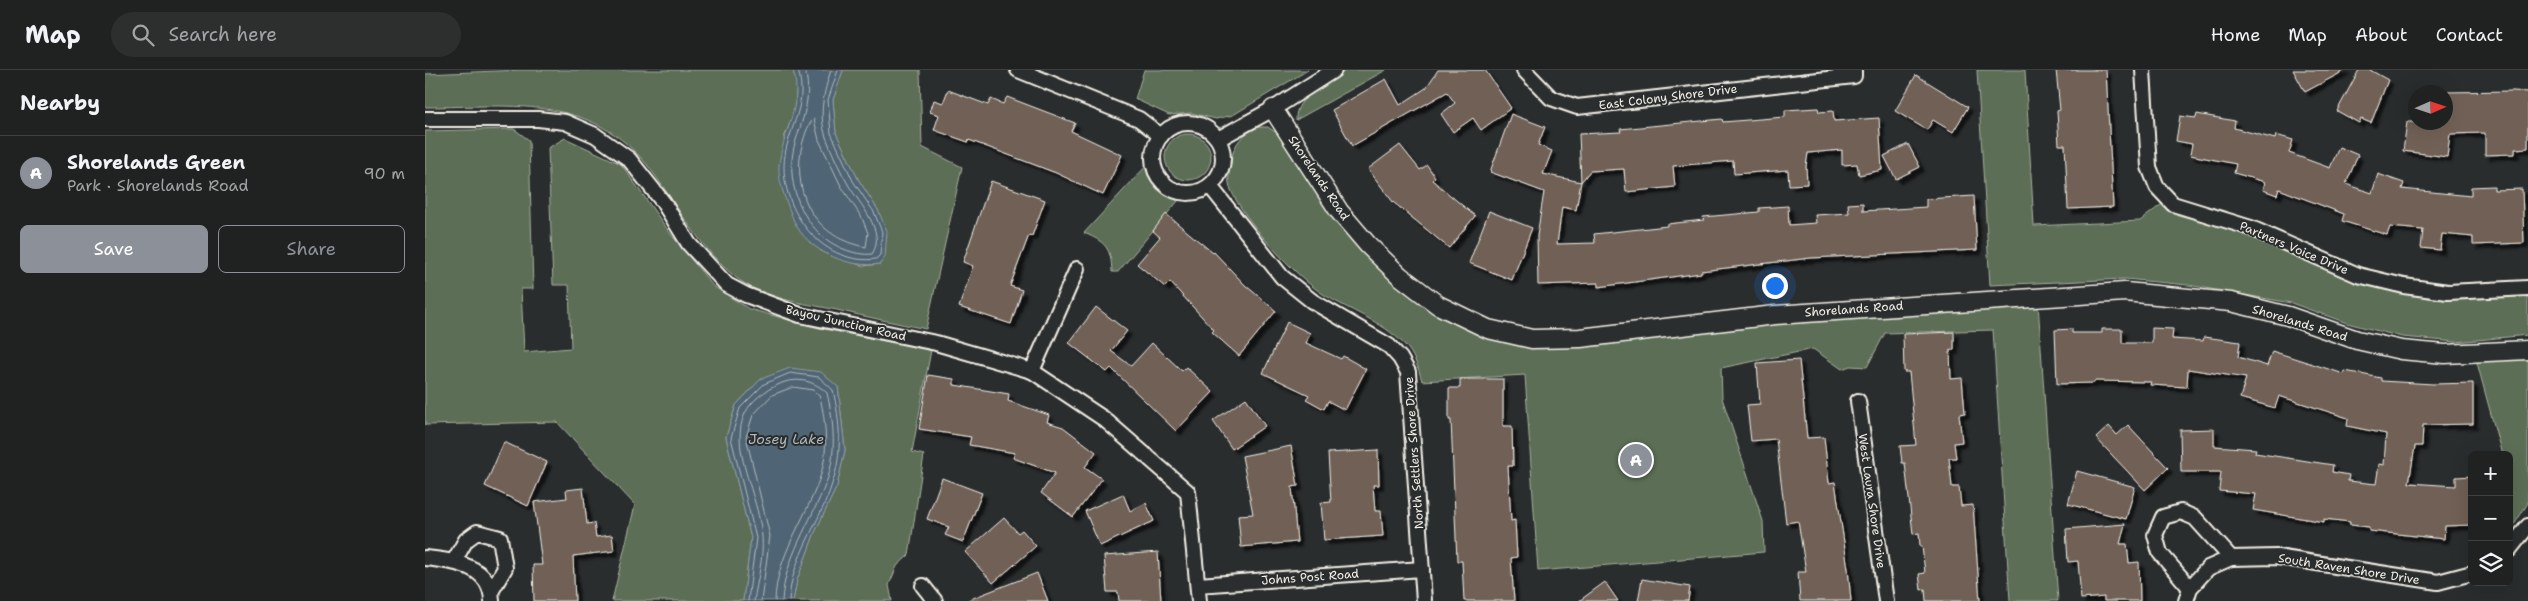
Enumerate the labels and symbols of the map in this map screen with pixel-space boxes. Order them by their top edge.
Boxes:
street label: East Colony Shore Drive [1598,81,1738,113]
north arrow [2408,85,2453,130]
street label: Shorelands Road [1285,133,1353,224]
street label: Partners Voice Drive [2237,218,2351,278]
your location [1762,273,1788,299]
street label: Shorelands Road [1804,298,1904,320]
street label: Bayou Junction Road [784,301,908,345]
street label: Shorelands Road [2250,301,2350,345]
street label: North Settlers Shore Drive [1401,376,1427,530]
water label: Josey Lake [748,430,824,448]
street label: West Laura Shore Drive [1855,432,1889,570]
pin: A [1620,441,1652,479]
street label: South Raven Shore Drive [2277,550,2421,588]
street label: Johns Post Road [1261,566,1360,588]

